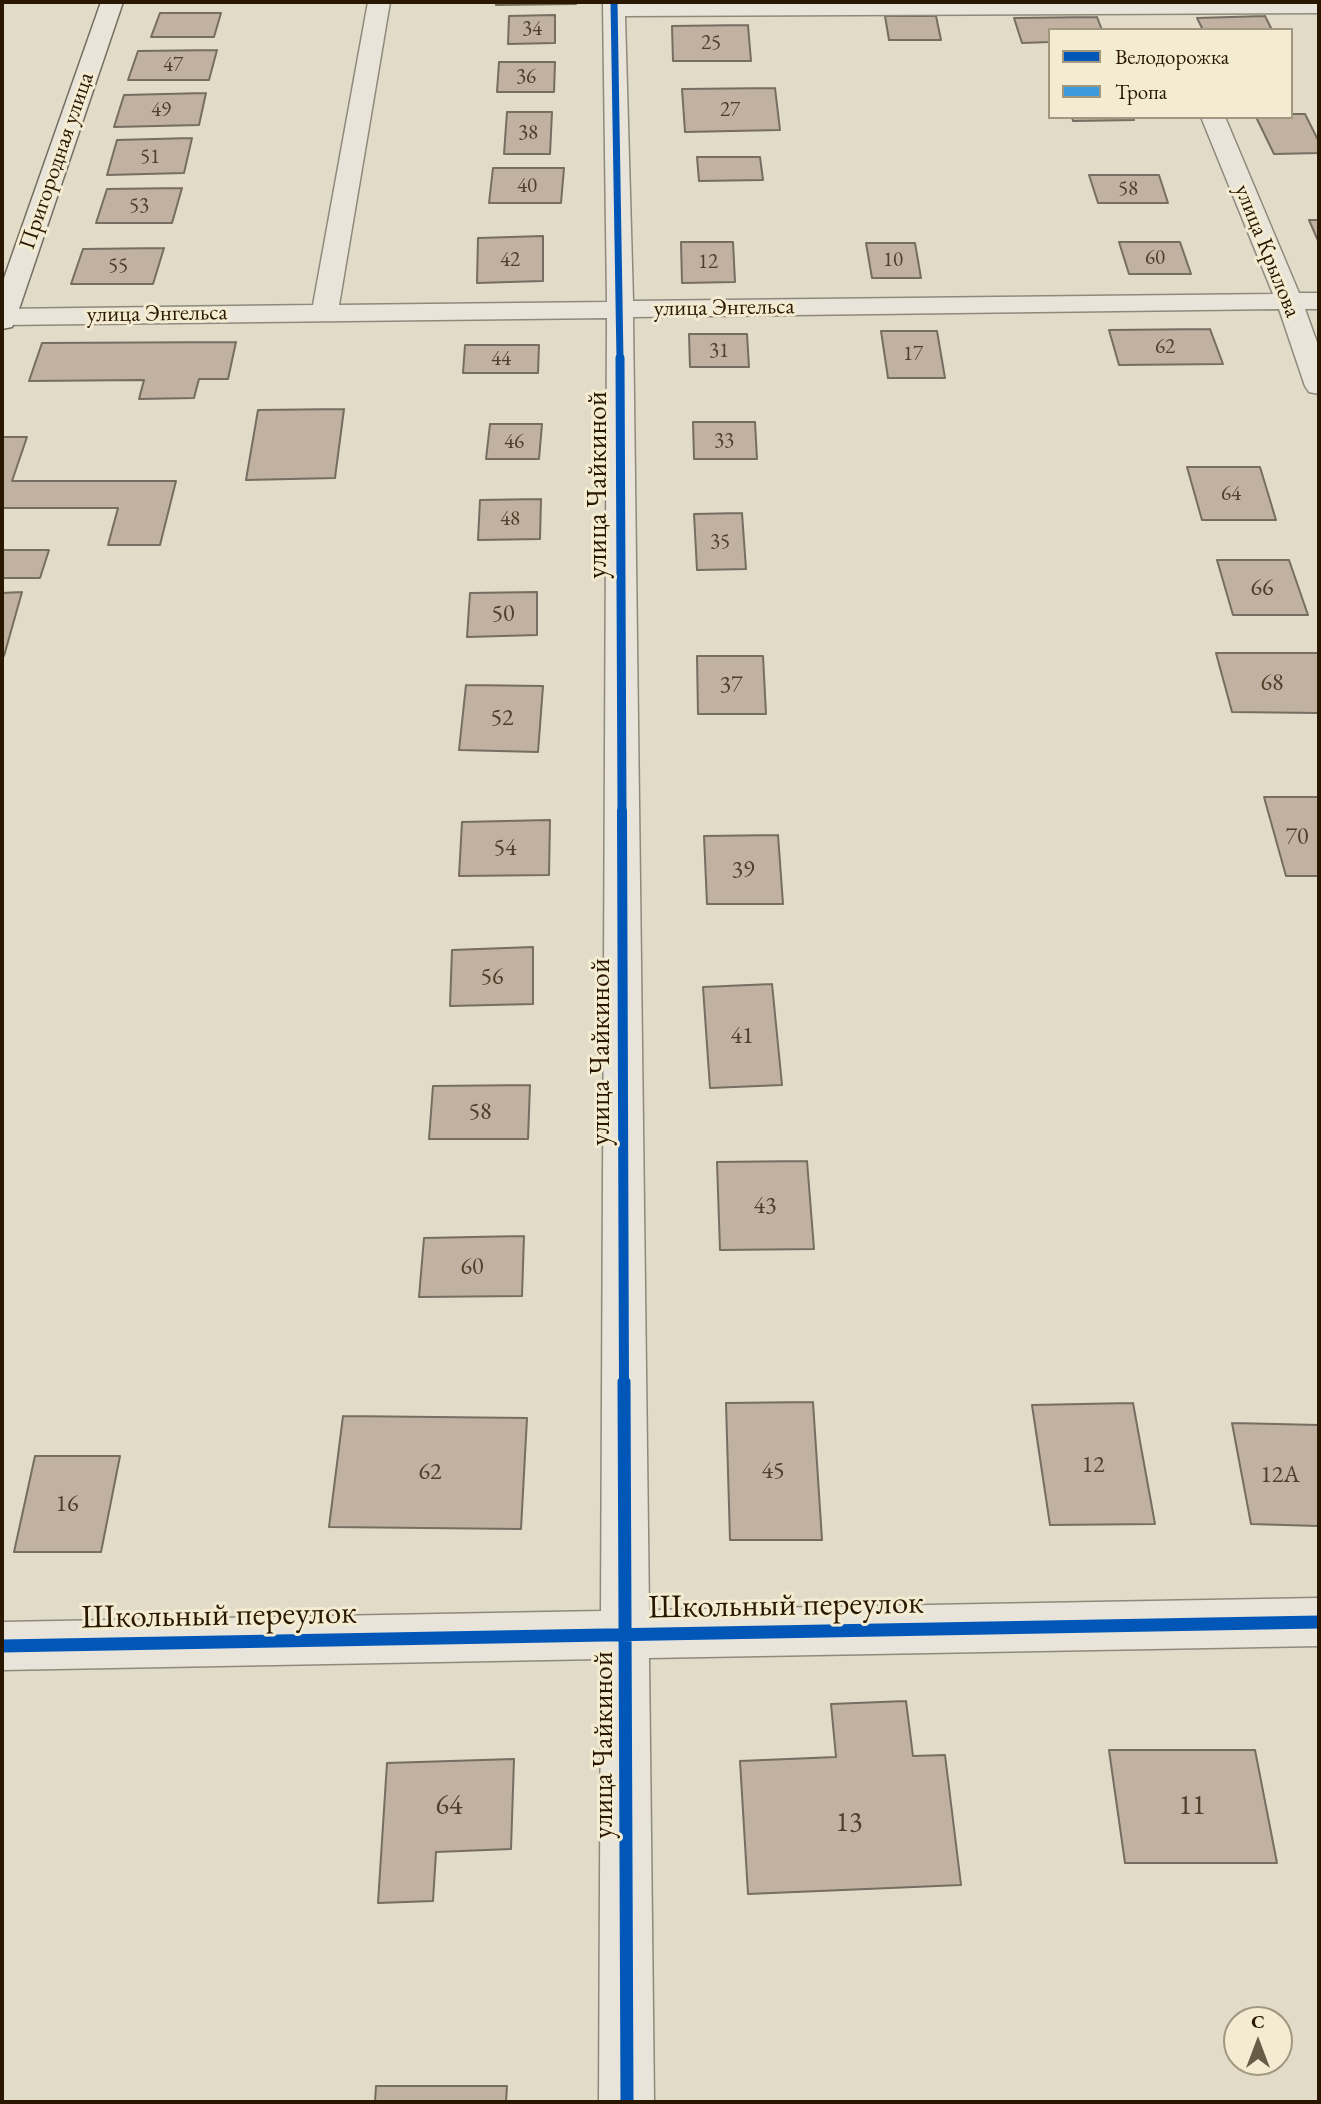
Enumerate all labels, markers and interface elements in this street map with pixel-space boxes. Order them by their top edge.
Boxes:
house number: 34 [522,16,542,42]
legend [1048,28,1293,119]
house number: 25 [701,30,721,56]
text: Велодорожка [1115,43,1229,70]
house number: 47 [163,52,183,78]
house number: 36 [516,64,536,90]
street label: Пригородная улица [14,69,100,253]
text: Тропа [1115,78,1167,105]
house number: 49 [151,97,171,123]
house number: 27 [720,97,740,123]
house number: 38 [518,120,538,146]
house number: 51 [140,144,160,170]
house number: 40 [517,173,537,199]
house number: 58 [1118,176,1138,202]
street label: улица Крылова [1228,181,1306,321]
house number: 53 [129,193,149,219]
house number: 60 [1145,245,1165,271]
house number: 42 [500,247,520,273]
house number: 10 [883,247,903,273]
house number: 12 [698,249,718,275]
house number: 55 [108,253,128,279]
street label: улица Энгельса [653,293,795,323]
street label: улица Энгельса [86,299,228,329]
house number: 62 [1155,334,1175,360]
house number: 31 [709,338,729,364]
house number: 17 [903,341,923,367]
house number: 44 [491,346,511,372]
street label: улица Чайкиной [581,391,615,579]
house number: 33 [714,428,734,454]
house number: 46 [504,429,524,455]
house number: 64 [1221,481,1241,507]
house number: 48 [500,506,520,532]
house number: 35 [710,529,730,555]
house number: 66 [1250,574,1274,602]
house number: 50 [491,600,515,628]
house number: 68 [1260,669,1284,697]
house number: 37 [719,671,743,699]
house number: 52 [490,704,514,732]
house number: 70 [1285,823,1309,851]
house number: 54 [493,834,517,862]
house number: 39 [731,856,755,884]
street label: улица Чайкиной [584,958,618,1146]
house number: 56 [480,963,504,991]
house number: 41 [730,1022,754,1050]
house number: 58 [468,1098,492,1126]
house number: 43 [753,1192,777,1220]
house number: 60 [460,1253,484,1281]
house number: 12 [1081,1451,1105,1479]
house number: 45 [761,1457,785,1485]
house number: 62 [418,1458,442,1486]
house number: 12А [1260,1461,1300,1489]
house number: 16 [55,1490,79,1518]
street label: Школьный переулок [648,1584,924,1628]
street label: Школьный переулок [81,1594,357,1638]
street label: улица Чайкиной [587,1651,621,1839]
house number: 64 [436,1789,462,1823]
house number: 11 [1179,1789,1205,1823]
house number: 13 [836,1806,862,1840]
north arrow [1223,2006,1293,2076]
text: С [1251,2009,1265,2034]

